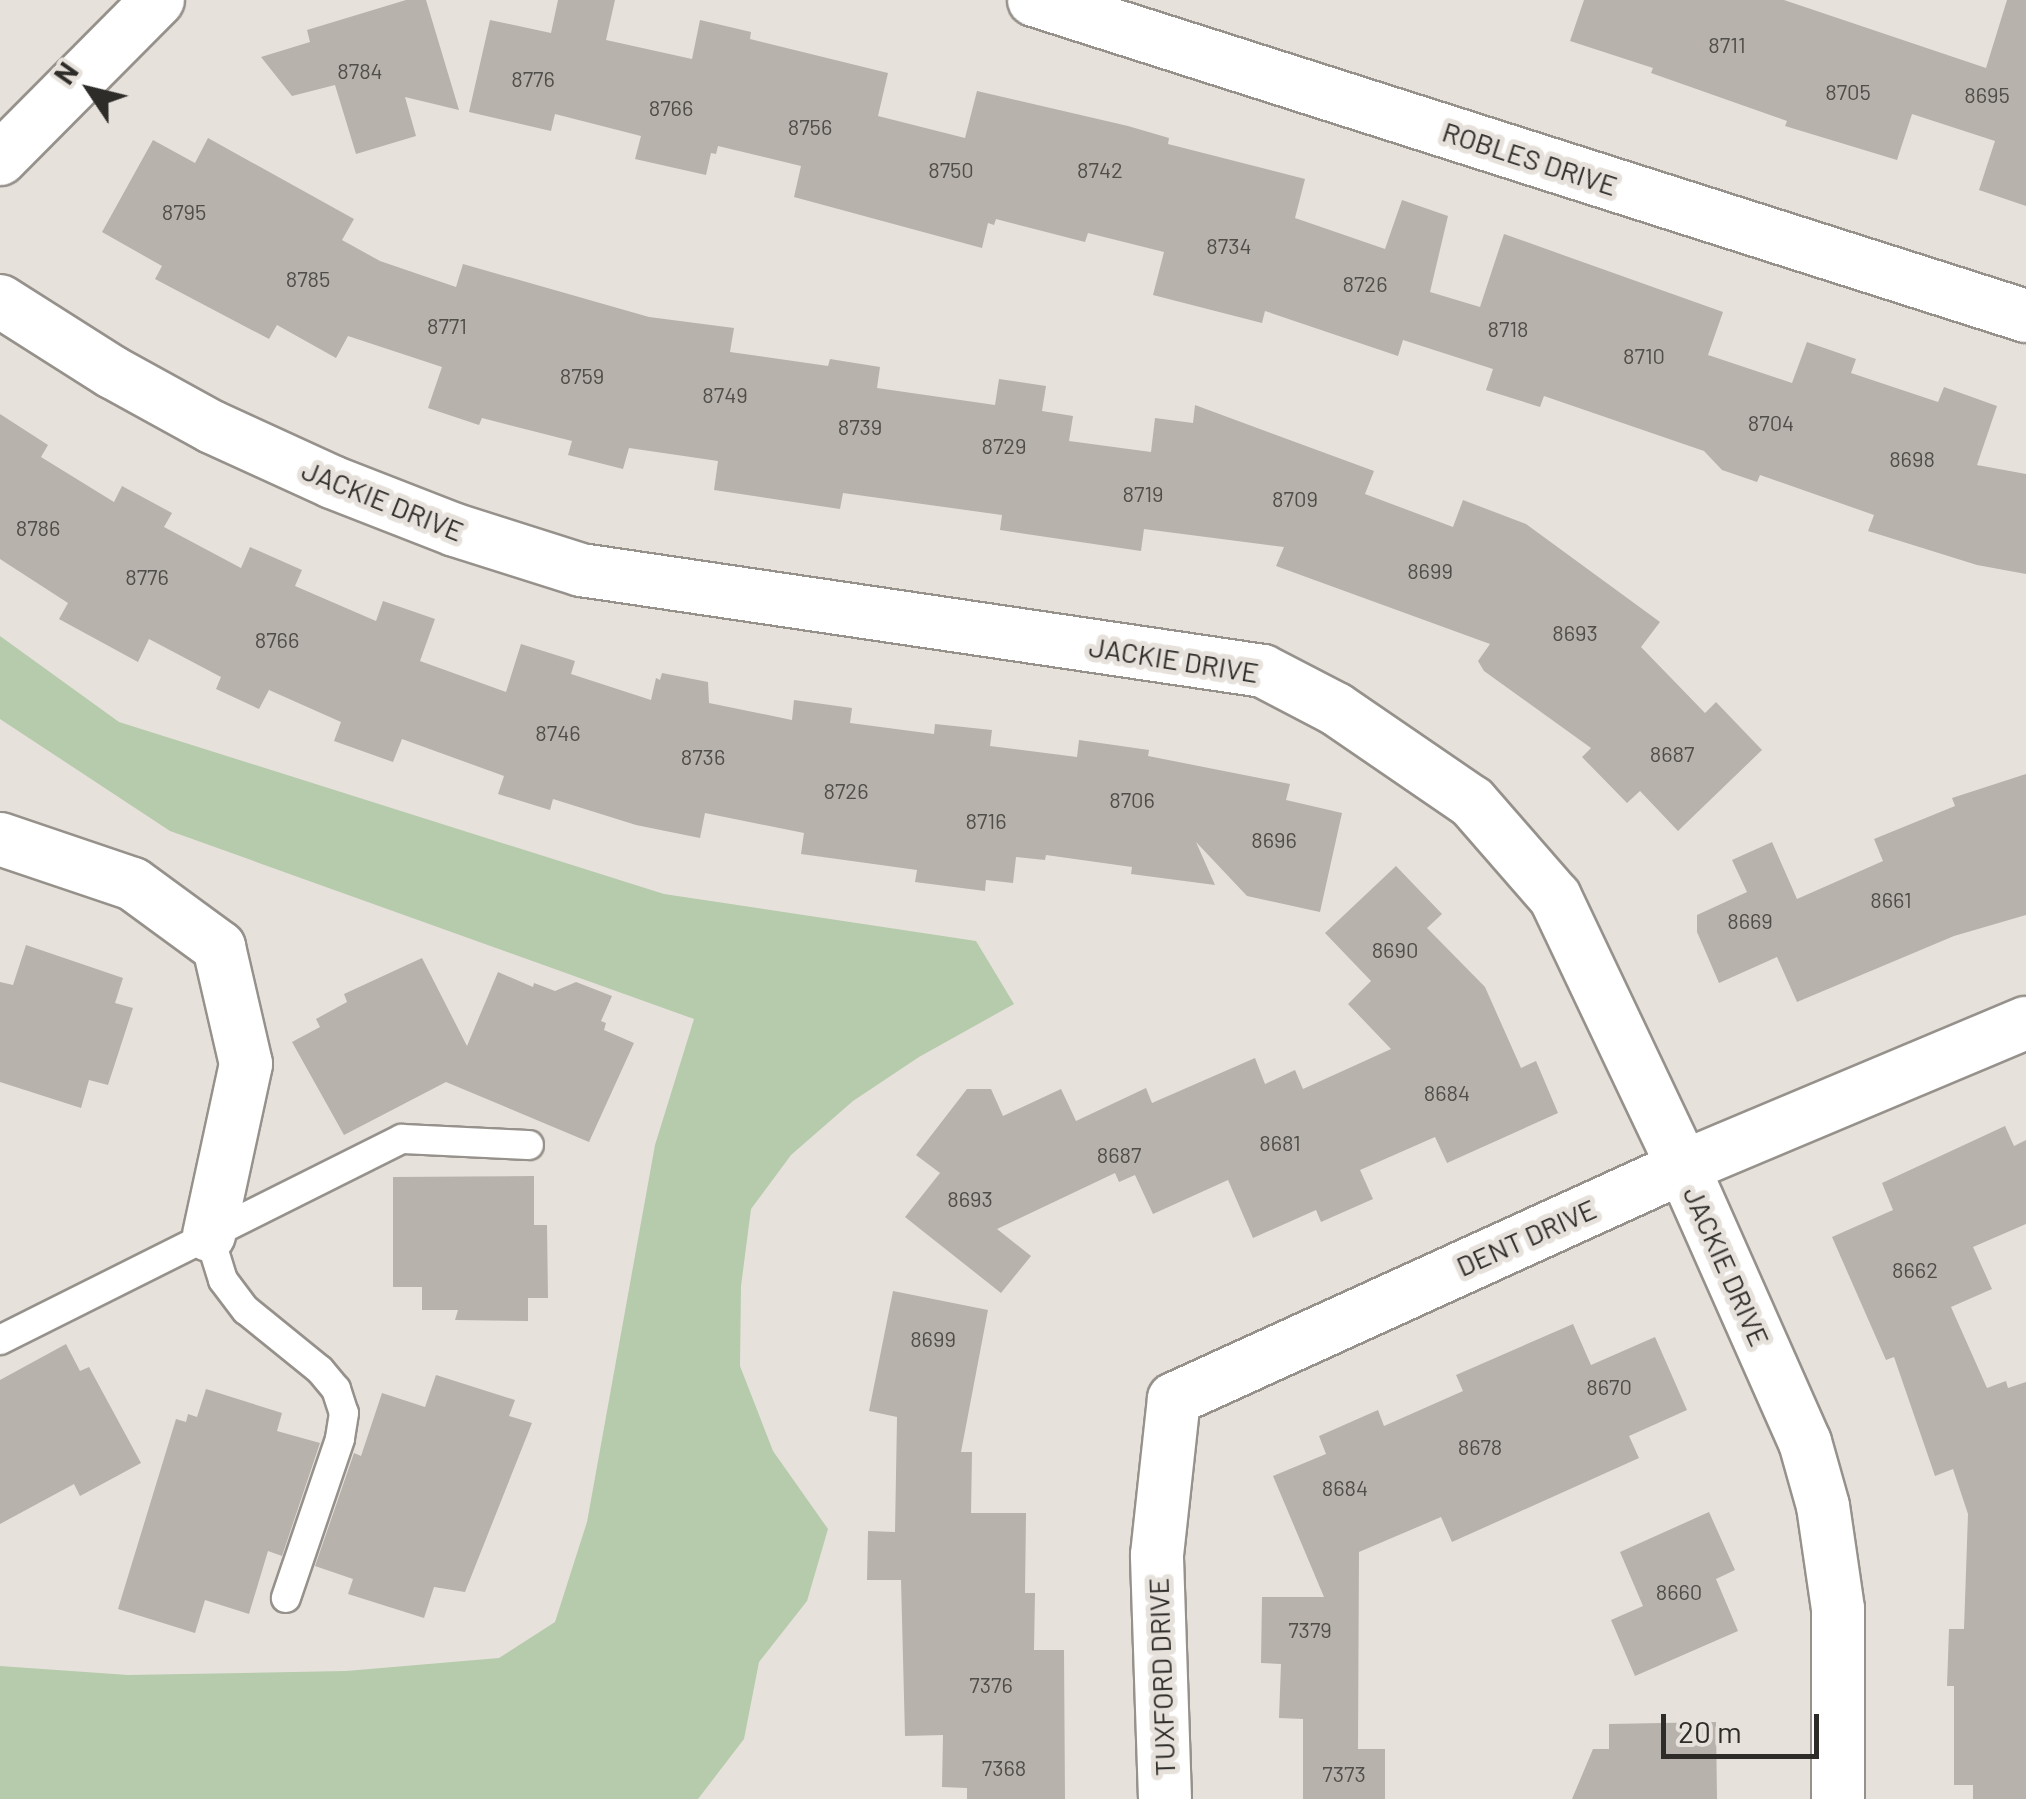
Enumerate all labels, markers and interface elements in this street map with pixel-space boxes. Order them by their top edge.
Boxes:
house number: 8711 [1708,32,1746,58]
north arrow [40,40,140,140]
text: N [46,55,85,90]
house number: 8784 [337,58,383,84]
house number: 8776 [511,66,555,92]
house number: 8705 [1825,79,1871,105]
house number: 8695 [1964,82,2010,108]
house number: 8766 [649,95,693,121]
house number: 8756 [788,114,832,140]
street label: ROBLES DRIVE [1438,114,1622,202]
house number: 8750 [928,157,974,183]
house number: 8742 [1077,157,1123,183]
house number: 8795 [162,199,206,225]
house number: 8734 [1206,233,1252,259]
house number: 8785 [286,266,330,292]
house number: 8726 [1343,271,1387,297]
house number: 8771 [427,313,467,339]
house number: 8718 [1487,316,1529,342]
house number: 8710 [1623,343,1665,369]
house number: 8759 [560,363,604,389]
house number: 8749 [702,382,748,408]
house number: 8704 [1748,410,1794,436]
house number: 8739 [838,414,882,440]
house number: 8729 [981,433,1027,459]
house number: 8698 [1889,446,1935,472]
street label: JACKIE DRIVE [297,452,469,548]
house number: 8719 [1122,481,1164,507]
house number: 8709 [1272,486,1318,512]
house number: 8786 [16,515,60,541]
house number: 8699 [1407,558,1453,584]
house number: 8776 [125,564,169,590]
house number: 8693 [1552,620,1598,646]
house number: 8766 [255,627,299,653]
street label: JACKIE DRIVE [1087,629,1261,689]
house number: 8746 [535,720,581,746]
house number: 8687 [1650,741,1694,767]
house number: 8736 [681,744,725,770]
house number: 8726 [824,778,868,804]
house number: 8706 [1109,787,1155,813]
house number: 8716 [966,808,1006,834]
house number: 8696 [1251,827,1297,853]
house number: 8661 [1870,887,1912,913]
house number: 8669 [1727,908,1773,934]
house number: 8690 [1372,937,1418,963]
house number: 8684 [1424,1080,1470,1106]
house number: 8681 [1259,1130,1301,1156]
house number: 8687 [1097,1142,1141,1168]
street label: JACKIE DRIVE [1677,1181,1777,1351]
house number: 8693 [947,1186,993,1212]
street label: DENT DRIVE [1451,1191,1601,1283]
house number: 8662 [1892,1257,1938,1283]
house number: 8699 [910,1326,956,1352]
house number: 8670 [1586,1374,1632,1400]
house number: 8678 [1458,1434,1502,1460]
house number: 8684 [1322,1475,1368,1501]
street label: TUXFORD DRIVE [1141,1577,1181,1777]
house number: 8660 [1656,1579,1702,1605]
house number: 7379 [1288,1617,1332,1643]
house number: 7376 [969,1672,1013,1698]
scale bar [1666,1694,1824,1756]
text: 20 m [1678,1713,1742,1749]
house number: 7368 [982,1755,1026,1781]
house number: 7373 [1322,1761,1366,1787]

